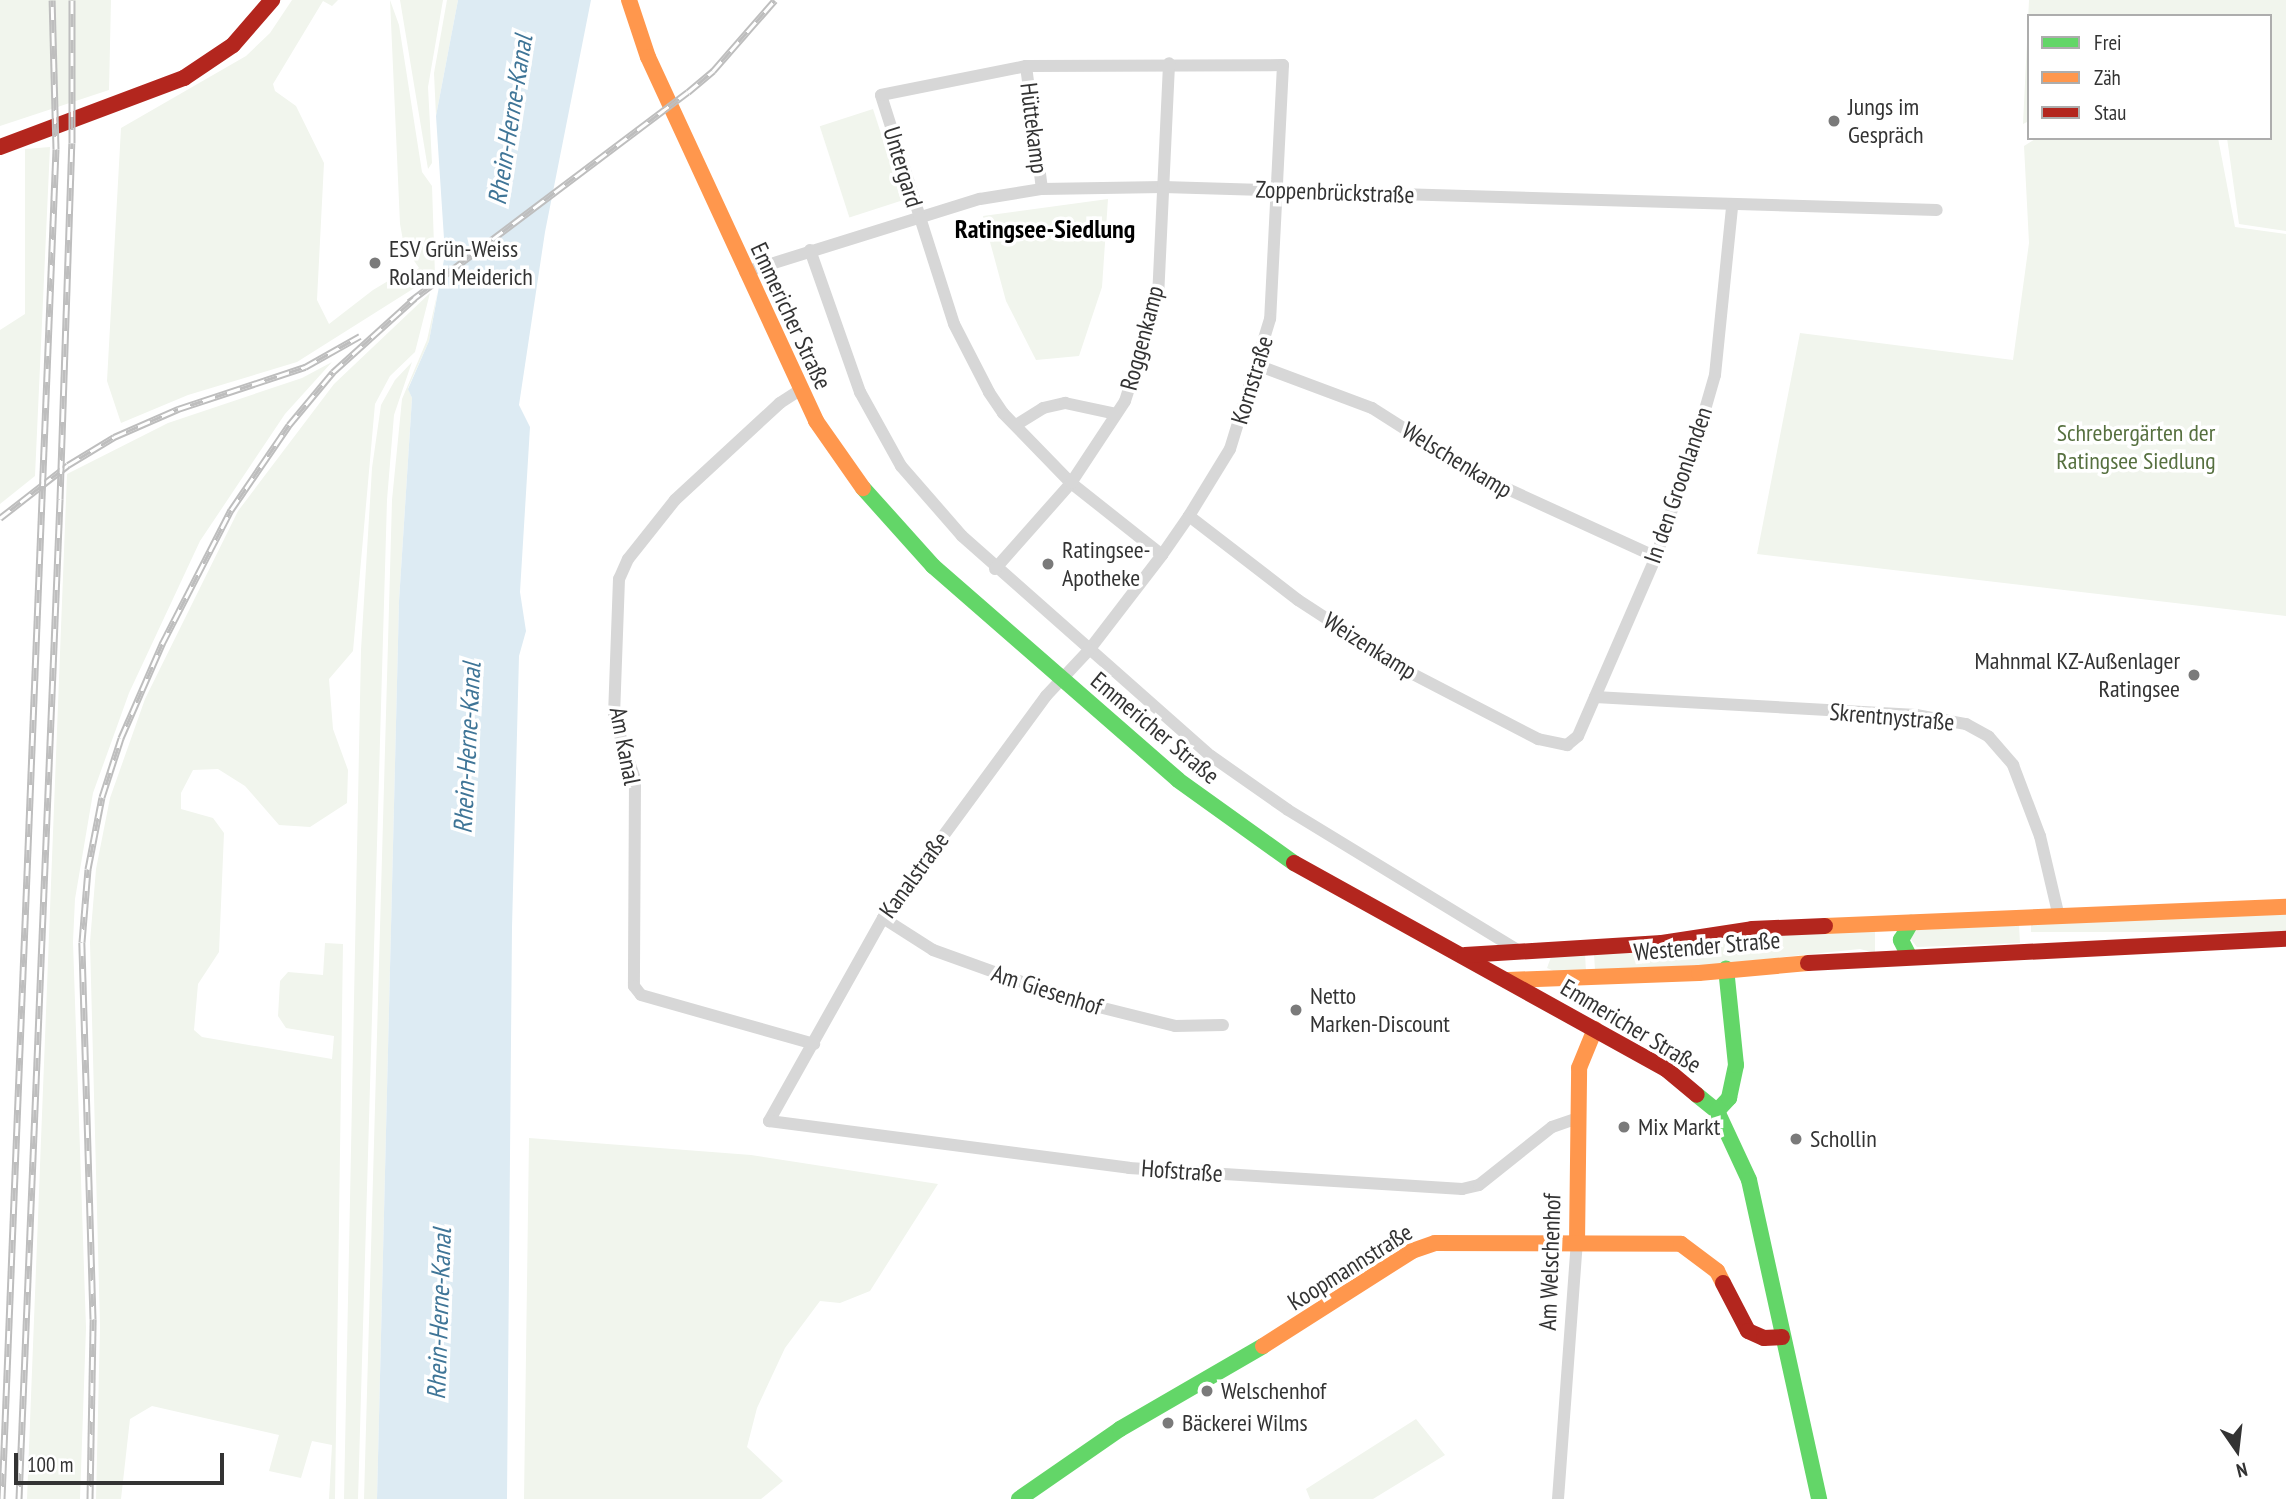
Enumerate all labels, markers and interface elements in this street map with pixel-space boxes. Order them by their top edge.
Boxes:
legend [2027,14,2272,140]
text: Frei [2094,29,2122,56]
water label: Rhein-Herne-Kanal [481,33,539,207]
text: Zäh [2094,64,2121,91]
street label: Hüttekamp [1014,81,1054,175]
place label: Jungs im Gespräch [1848,93,1924,149]
text: Stau [2094,99,2126,126]
marker: Jungs im Gespräch [1826,113,1842,129]
street label: Untergard [877,123,929,211]
street label: Zoppenbrückstraße [1255,175,1415,209]
district label: Ratingsee-Siedlung [955,213,1135,245]
place label: ESV Grün-Weiss Roland Meiderich [389,235,533,291]
street label: Emmericher Straße [744,238,838,394]
marker: ESV Grün-Weiss Roland Meiderich [367,255,383,271]
street label: Roggenkamp [1114,283,1170,393]
street label: Kornstraße [1225,332,1279,428]
street label: In den Groonlanden [1638,403,1718,567]
street label: Welschenkamp [1397,416,1517,504]
park label: Schrebergärten der Ratingsee Siedlung [2056,419,2216,475]
place label: Ratingsee- Apotheke [1062,536,1151,592]
marker: Ratingsee- Apotheke [1040,556,1056,572]
street label: Weizenkamp [1318,606,1422,686]
place label: Mahnmal KZ-Außenlager Ratingsee [1975,647,2180,703]
water label: Rhein-Herne-Kanal [447,662,487,834]
street label: Emmericher Straße [1085,666,1225,790]
marker: Mahnmal KZ-Außenlager Ratingsee [2186,667,2202,683]
street label: Skrentnystraße [1828,697,1956,737]
street label: Am Kanal [603,705,647,787]
street label: Kanalstraße [873,826,955,924]
street label: Westender Straße [1633,925,1781,967]
street label: Am Giesenhof [988,959,1106,1021]
street label: Emmericher Straße [1556,973,1706,1079]
place label: Netto Marken-Discount [1310,982,1450,1038]
marker: Netto Marken-Discount [1288,1002,1304,1018]
place label: Mix Markt [1638,1113,1721,1141]
marker: Mix Markt [1616,1119,1632,1135]
place label: Schollin [1810,1125,1877,1153]
marker: Schollin [1788,1131,1804,1147]
street label: Hofstraße [1140,1154,1224,1188]
street label: Am Welschenhof [1533,1193,1567,1331]
street label: Koopmannstraße [1283,1217,1417,1317]
water label: Rhein-Herne-Kanal [420,1228,458,1400]
place label: Welschenhof [1221,1377,1326,1405]
marker: Welschenhof [1199,1383,1215,1399]
place label: Bäckerei Wilms [1182,1409,1308,1437]
marker: Bäckerei Wilms [1160,1415,1176,1431]
north arrow [2202,1415,2272,1485]
scale bar [18,1440,228,1484]
text: 100 m [27,1451,73,1478]
text: N [2234,1457,2250,1483]

